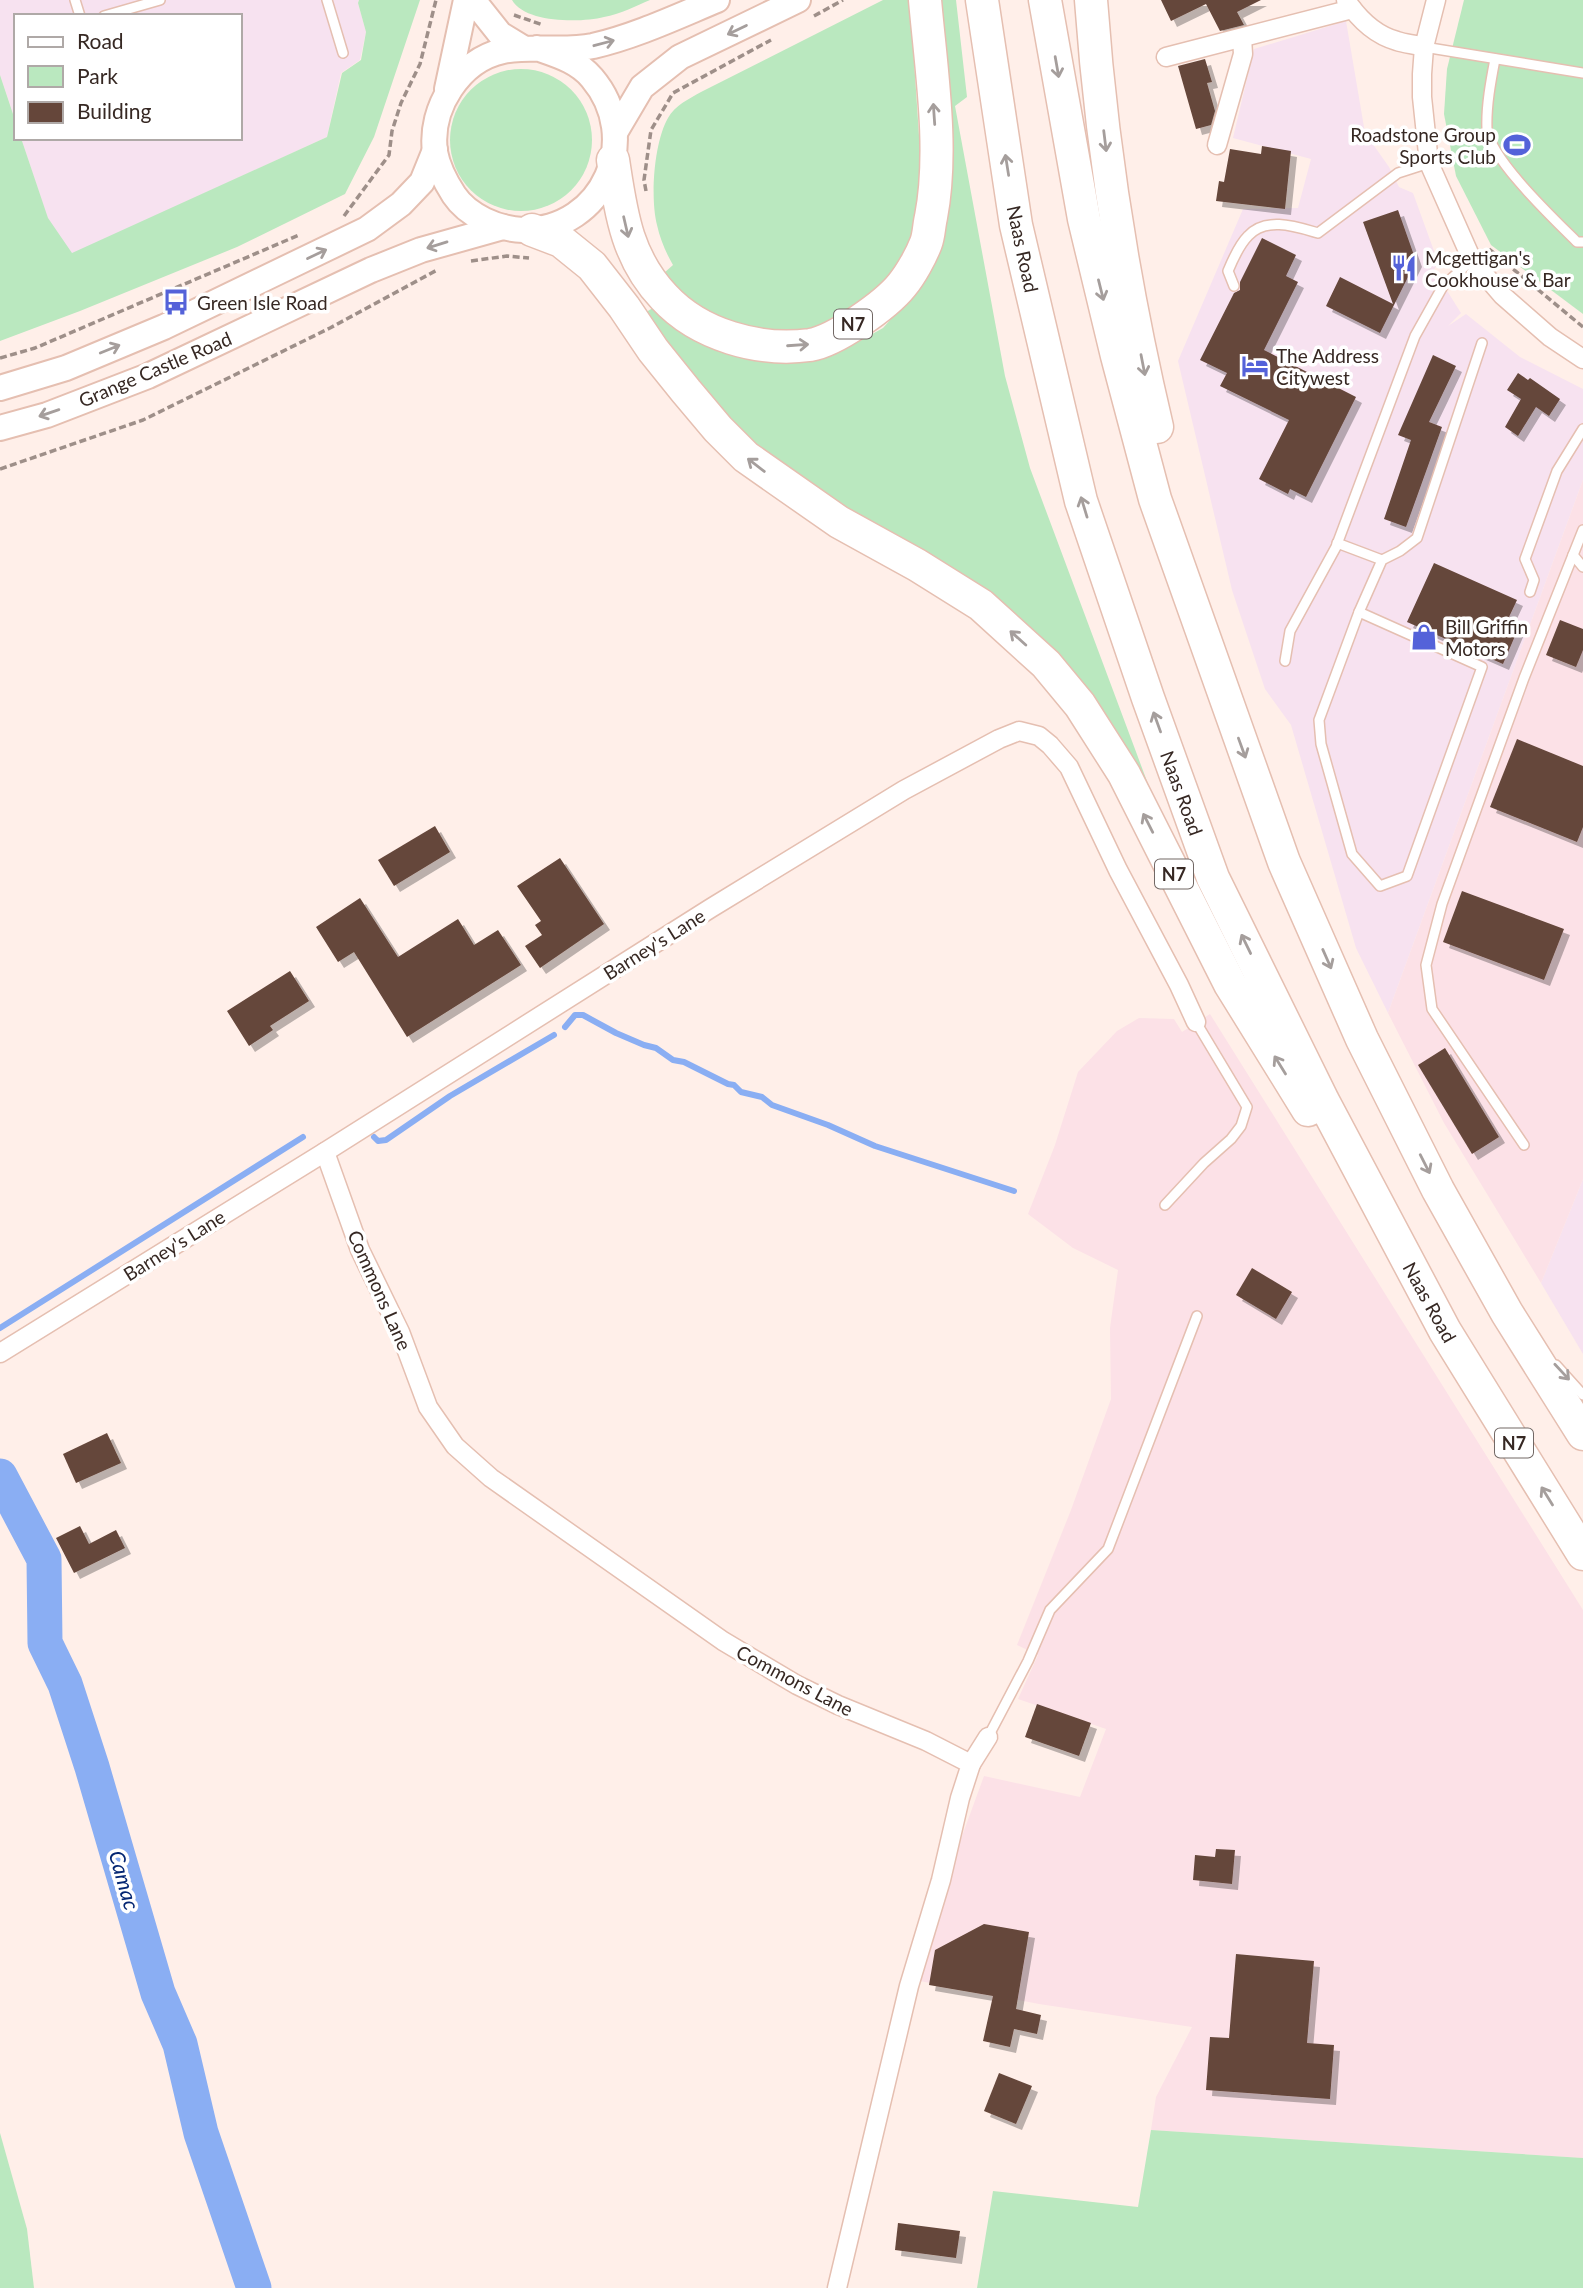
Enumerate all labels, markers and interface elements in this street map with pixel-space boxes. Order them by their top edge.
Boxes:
legend [14,14,242,140]
one-way arrow [727,23,748,37]
text: Road [77,28,124,53]
one-way arrow [593,36,615,49]
one-way arrow [1051,55,1064,78]
text: Park [77,63,118,88]
text: Building [77,98,152,123]
one-way arrow [927,104,940,126]
place label: Roadstone Group Sports Club [1350,123,1496,168]
one-way arrow [1099,129,1112,152]
sports icon: Roadstone Group Sports Club [1502,130,1532,160]
one-way arrow [1000,155,1013,177]
street label: Naas Road [1003,203,1043,295]
one-way arrow [620,216,633,238]
one-way arrow [426,240,448,253]
one-way arrow [306,246,327,260]
place label: Mcgettigan's Cookhouse & Bar [1425,246,1571,291]
restaurant icon: Mcgettigan's Cookhouse & Bar [1389,253,1419,283]
one-way arrow [1095,278,1108,301]
bus stop icon: Green Isle Road [161,287,191,317]
place label: Green Isle Road [197,291,328,314]
road number: N7 [834,310,872,338]
street label: Grange Castle Road [75,326,235,412]
one-way arrow [786,339,809,352]
one-way arrow [99,342,121,355]
place label: The Address Citywest [1276,344,1379,389]
hotel icon: The Address Citywest [1240,351,1270,381]
one-way arrow [1137,353,1151,376]
one-way arrow [38,408,60,420]
one-way arrow [747,458,766,473]
one-way arrow [1076,496,1089,518]
place label: Bill Griffin Motors [1445,615,1528,660]
shop icon: Bill Griffin Motors [1409,622,1439,652]
one-way arrow [1009,630,1027,646]
one-way arrow [1149,712,1162,734]
one-way arrow [1237,736,1249,758]
street label: Naas Road [1156,748,1208,838]
one-way arrow [1141,813,1155,833]
road number: N7 [1155,860,1193,888]
street label: Barney's Lane [599,904,709,984]
one-way arrow [1238,934,1252,955]
one-way arrow [1321,948,1334,969]
one-way arrow [1272,1056,1286,1076]
one-way arrow [1418,1153,1432,1174]
street label: Barney's Lane [119,1205,229,1285]
street label: Commons Lane [343,1226,417,1354]
street label: Naas Road [1399,1258,1461,1346]
one-way arrow [1553,1363,1570,1380]
road number: N7 [1495,1428,1533,1458]
one-way arrow [1540,1486,1554,1506]
street label: Commons Lane [733,1640,857,1720]
water label: Camac [105,1847,145,1913]

